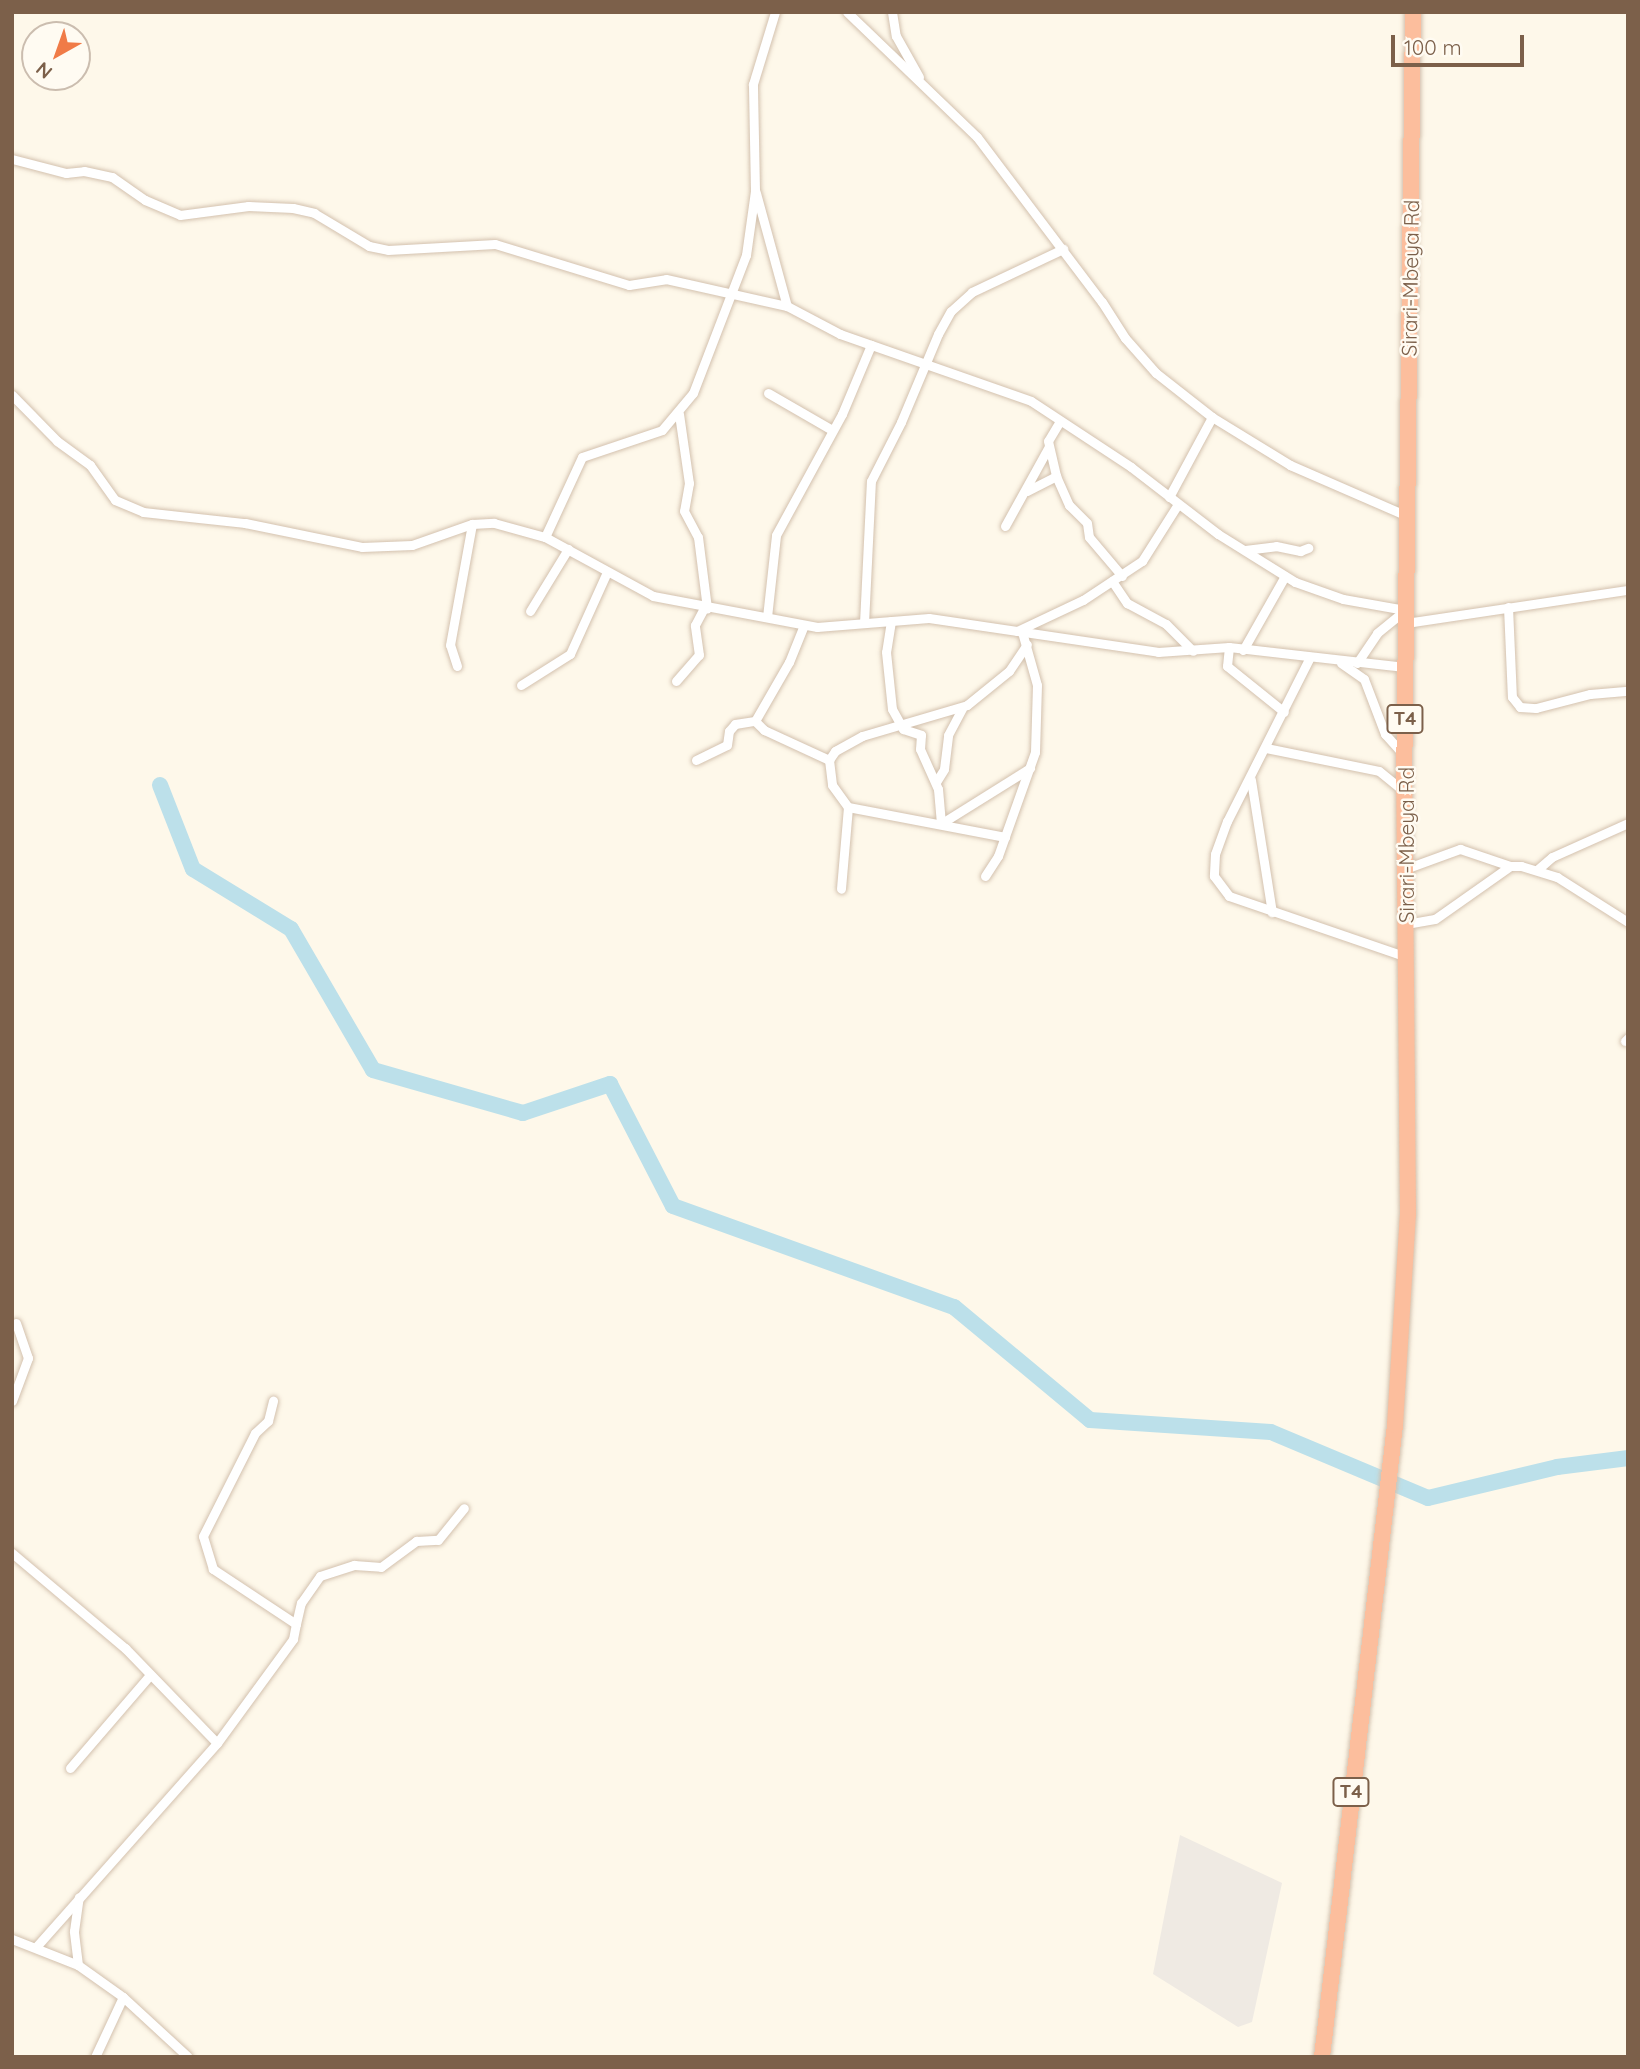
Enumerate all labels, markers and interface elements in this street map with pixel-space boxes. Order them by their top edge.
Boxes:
north arrow [21,21,91,91]
scale bar [1395,21,1528,65]
text: 100 m [1404,34,1462,60]
text: N [31,57,57,84]
street label: Sirari-Mbeya Rd [1396,200,1424,356]
road number: T4 [1386,704,1424,734]
street label: Sirari-Mbeya Rd [1393,767,1419,923]
road number: T4 [1332,1776,1370,1808]

